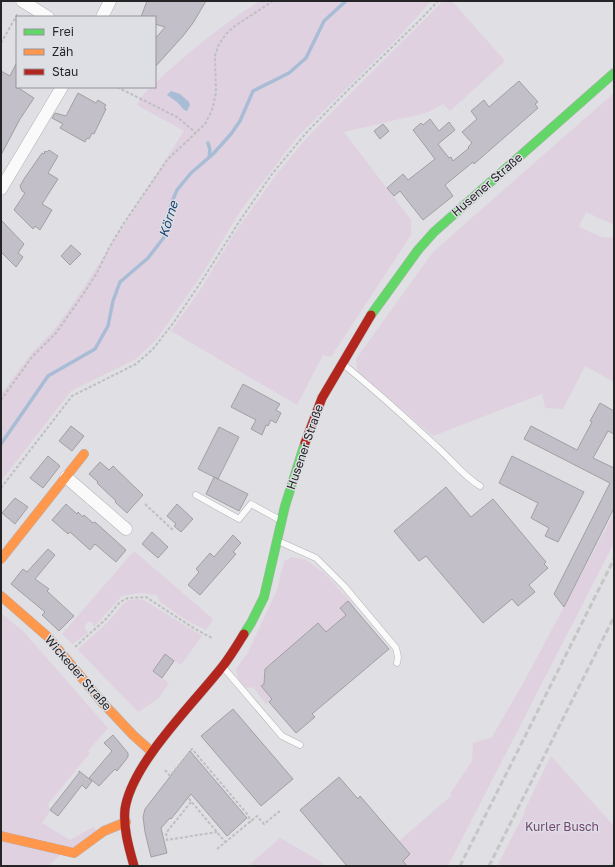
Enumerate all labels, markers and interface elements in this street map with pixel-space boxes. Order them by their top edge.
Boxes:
legend [16,16,156,88]
text: Frei [52,24,74,39]
text: Zäh [52,44,73,59]
text: Stau [52,64,78,79]
street label: Husener Straße [448,150,525,220]
water label: Körne [155,198,182,239]
street label: Husener Straße [283,402,326,491]
street label: Wickeder Straße [42,632,115,713]
park label: Kurler Busch [525,819,599,834]

